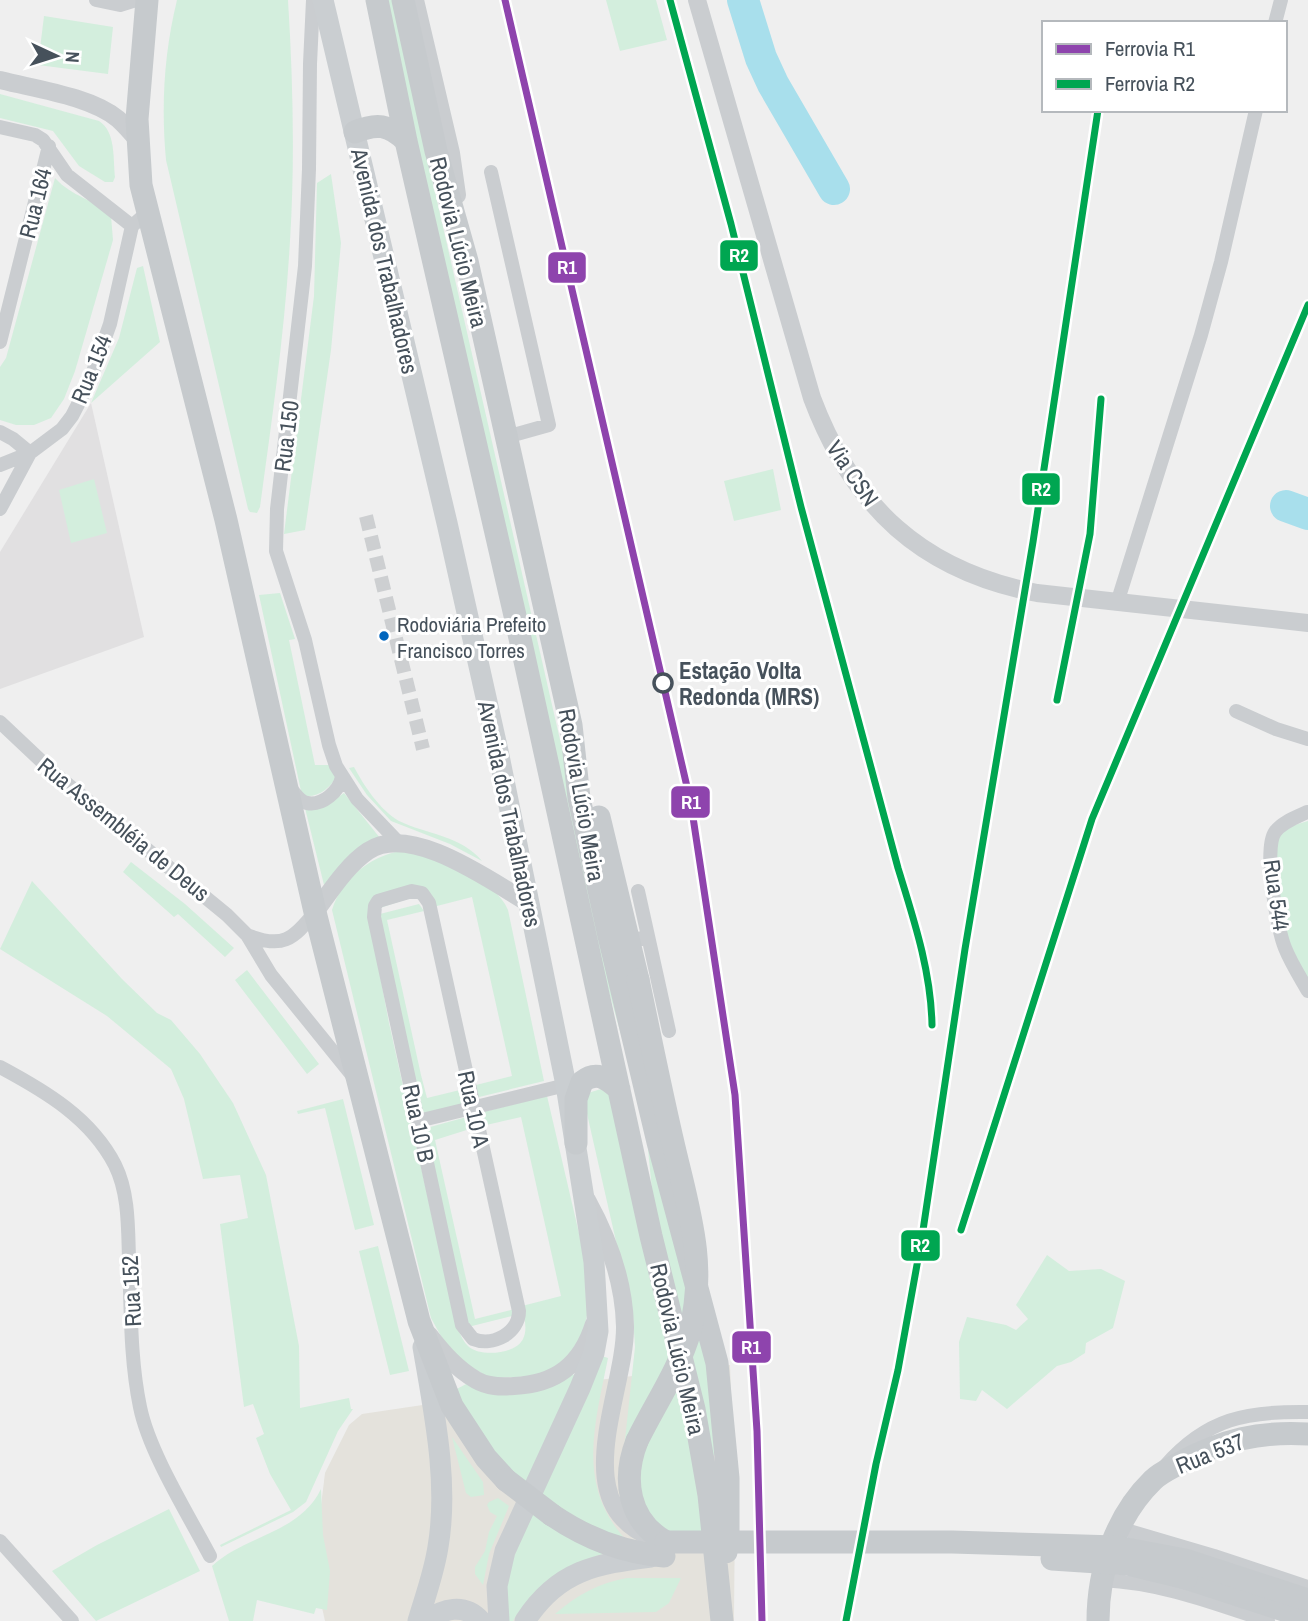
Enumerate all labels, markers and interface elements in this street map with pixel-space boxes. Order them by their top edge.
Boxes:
north arrow [21,21,91,91]
legend [1042,21,1287,112]
text: Ferrovia R1 [1105,34,1195,63]
text: N [60,51,86,64]
text: Ferrovia R2 [1105,69,1195,98]
street label: Avenida dos Trabalhadores [344,144,426,377]
street label: Rodovia Lúcio Meira [423,153,495,331]
street label: Rua 164 [11,164,59,241]
line badge: R2 [719,239,759,272]
text: R2 [729,242,749,268]
line badge: R1 [547,251,587,284]
text: R1 [557,254,577,280]
street label: Rua 154 [63,330,119,408]
street label: Rua 150 [266,399,306,473]
street label: Via CSN [820,434,886,512]
line badge: R2 [1021,472,1061,506]
text: R2 [1031,476,1051,502]
place label: Rodoviária Prefeito Francisco Torres [397,610,546,665]
marker: Rodoviária Prefeito Francisco Torres [377,629,391,643]
place label: Estação Volta Redonda (MRS) [679,655,819,712]
marker: Estação Volta Redonda (MRS) [653,673,673,693]
street label: Avenida dos Trabalhadores [471,697,549,930]
street label: Rodovia Lúcio Meira [552,706,613,884]
street label: Rua Assembléia de Deus [32,750,216,908]
line badge: R1 [670,785,711,819]
text: R1 [681,789,701,815]
street label: Rua 544 [1257,858,1297,933]
street label: Rua 10 A [451,1068,497,1151]
street label: Rua 10 B [396,1081,442,1165]
line badge: R2 [900,1229,941,1262]
text: R2 [910,1232,930,1258]
street label: Rua 152 [114,1255,148,1327]
street label: Rodovia Lúcio Meira [643,1260,713,1438]
line badge: R1 [731,1330,772,1364]
text: R1 [741,1334,761,1360]
street label: Rua 537 [1171,1425,1249,1481]

